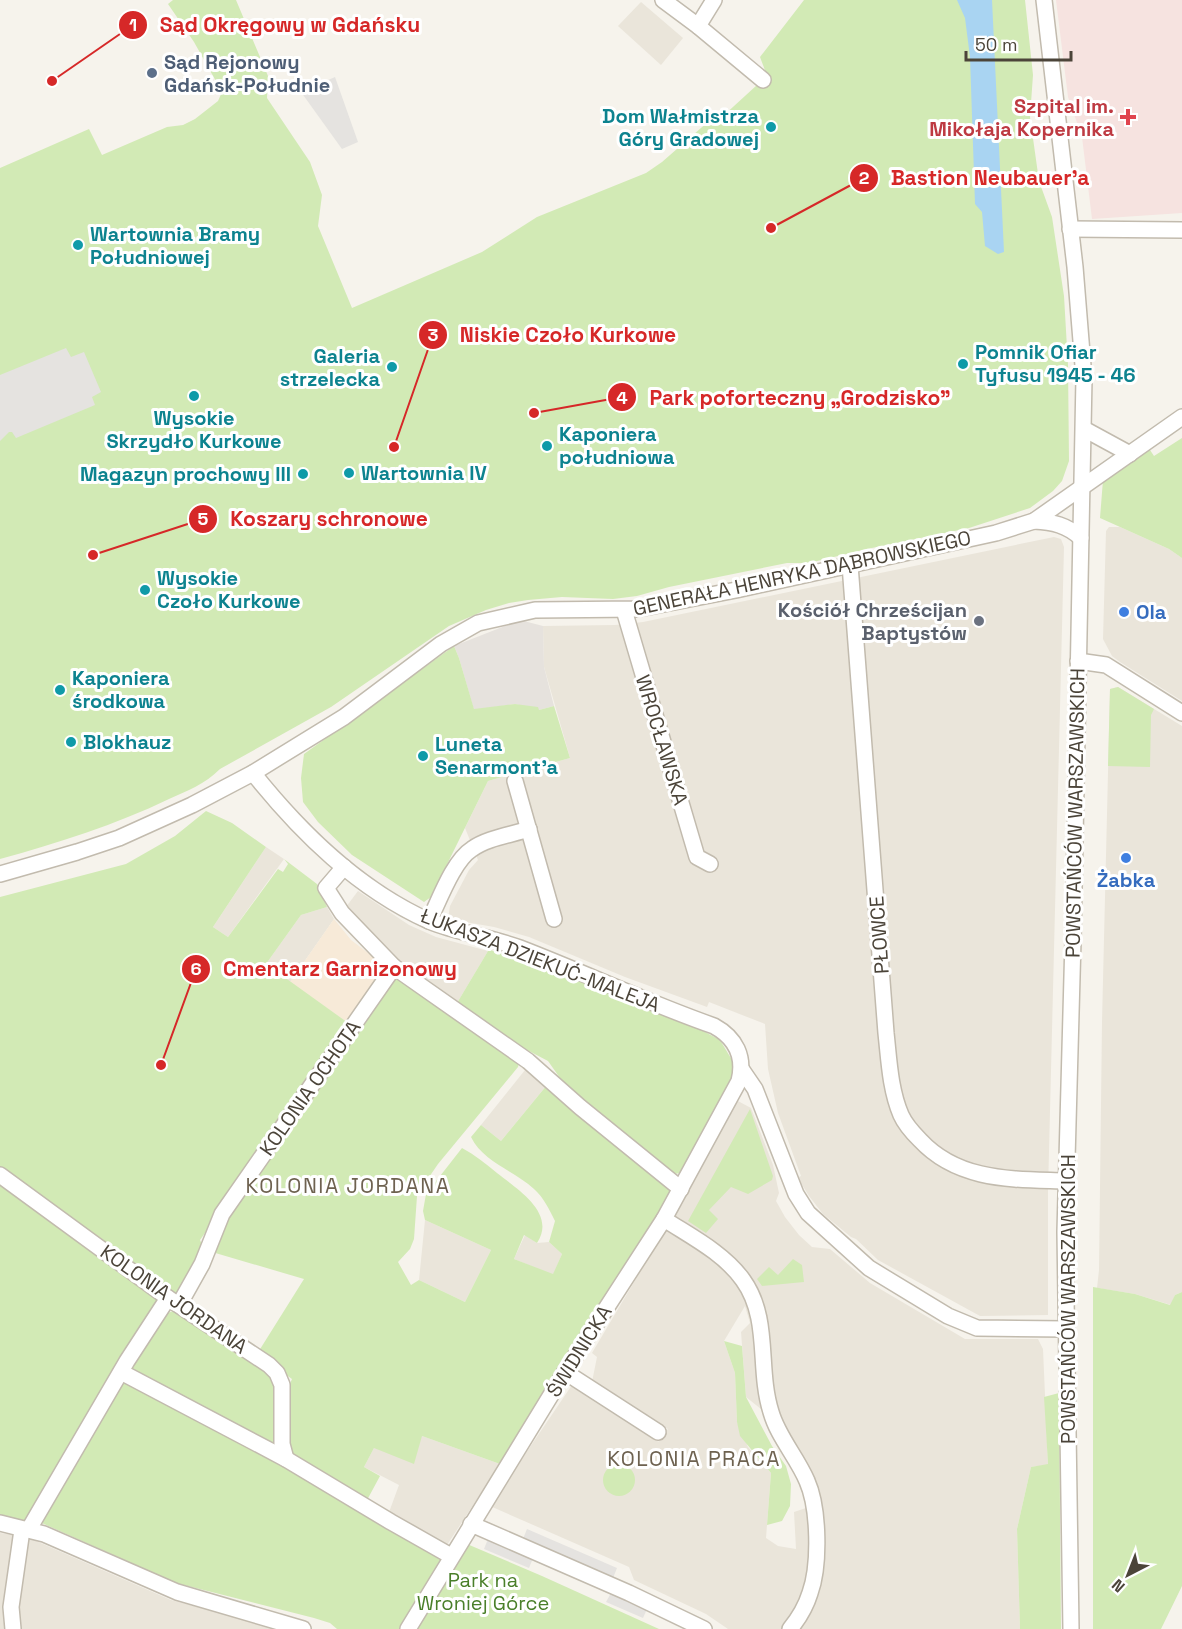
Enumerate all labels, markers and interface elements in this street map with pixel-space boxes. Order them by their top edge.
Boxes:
callout: Sąd Okręgowy w Gdańsku [118,5,432,44]
text: Sąd Okręgowy w Gdańsku [160,11,420,38]
text: 1 [129,13,137,36]
scale bar [966,24,1071,62]
text: 50 m [975,33,1017,56]
place label: Sąd Rejonowy Gdańsk-Południe [164,49,330,98]
marker: Sąd Rejonowy Gdańsk-Południe [145,66,159,80]
place label: Szpital im. Mikołaja Kopernika [929,93,1114,142]
place label: Dom Wałmistrza Góry Gradowej [602,103,759,152]
marker: Szpital im. Mikołaja Kopernika [1119,108,1137,126]
marker: Dom Wałmistrza Góry Gradowej [764,120,778,134]
callout: Bastion Neubauer'a [849,158,1102,197]
text: Bastion Neubauer'a [891,164,1089,191]
text: 2 [859,166,870,189]
place label: Wartownia Bramy Południowej [90,221,260,270]
marker: Wartownia Bramy Południowej [71,238,85,252]
callout: Niskie Czoło Kurkowe [418,315,688,354]
text: Niskie Czoło Kurkowe [460,321,676,348]
text: 3 [428,323,439,346]
place label: Pomnik Ofiar Tyfusu 1945 - 46 [975,339,1136,388]
place label: Galeria strzelecka [280,343,380,392]
marker: Pomnik Ofiar Tyfusu 1945 - 46 [956,357,970,371]
marker: Galeria strzelecka [385,360,399,374]
callout: Park poforteczny „Grodzisko” [607,378,962,417]
text: Park poforteczny „Grodzisko” [649,384,951,411]
text: 4 [616,386,628,409]
marker: Wysokie Skrzydło Kurkowe [187,389,201,403]
place label: Wysokie Skrzydło Kurkowe [106,405,282,454]
place label: Kaponiera południowa [559,421,675,470]
marker: Kaponiera południowa [540,439,554,453]
place label: Wartownia IV [361,460,487,486]
place label: Magazyn prochowy III [80,461,291,487]
marker: Wartownia IV [342,466,356,480]
marker: Magazyn prochowy III [296,467,310,481]
callout: Koszary schronowe [188,500,440,539]
text: Koszary schronowe [230,505,428,532]
text: 5 [198,507,209,530]
street label: GENERAŁA HENRYKA DĄBROWSKIEGO [631,524,973,622]
place label: Wysokie Czoło Kurkowe [157,565,301,614]
marker: Wysokie Czoło Kurkowe [138,583,152,597]
place label: Kościół Chrześcijan Baptystów [778,597,967,646]
place label: Ola [1136,599,1167,625]
marker: Ola [1117,605,1131,619]
marker: Kościół Chrześcijan Baptystów [972,614,986,628]
place label: Kaponiera środkowa [72,665,170,714]
street label: POWSTAŃCÓW WARSZAWSKICH [1059,668,1091,958]
street label: WROCŁAWSKA [630,672,694,809]
marker: Kaponiera środkowa [53,683,67,697]
place label: Blokhauz [83,729,171,755]
place label: Luneta Senarmont'a [435,731,559,780]
marker: Blokhauz [64,735,78,749]
marker: Luneta Senarmont'a [416,749,430,763]
marker: Żabka [1119,851,1133,865]
place label: Żabka [1097,867,1156,893]
street label: PŁOWCE [863,895,895,975]
street label: ŁUKASZA DZIEKUĆ-MALEJA [416,902,664,1018]
callout: Cmentarz Garnizonowy [181,949,469,988]
text: Cmentarz Garnizonowy [223,955,457,982]
text: 6 [190,957,202,980]
street label: KOLONIA OCHOTA [254,1015,367,1161]
street label: POWSTAŃCÓW WARSZAWSKICH [1055,1154,1081,1444]
district label: KOLONIA JORDANA [246,1172,450,1199]
street label: KOLONIA JORDANA [95,1239,253,1360]
street label: ŚWIDNICKA [540,1300,618,1402]
district label: KOLONIA PRACA [607,1445,781,1472]
north arrow [1098,1545,1158,1605]
park label: Park na Wroniej Górce [417,1567,549,1616]
text: N [1107,1574,1129,1597]

